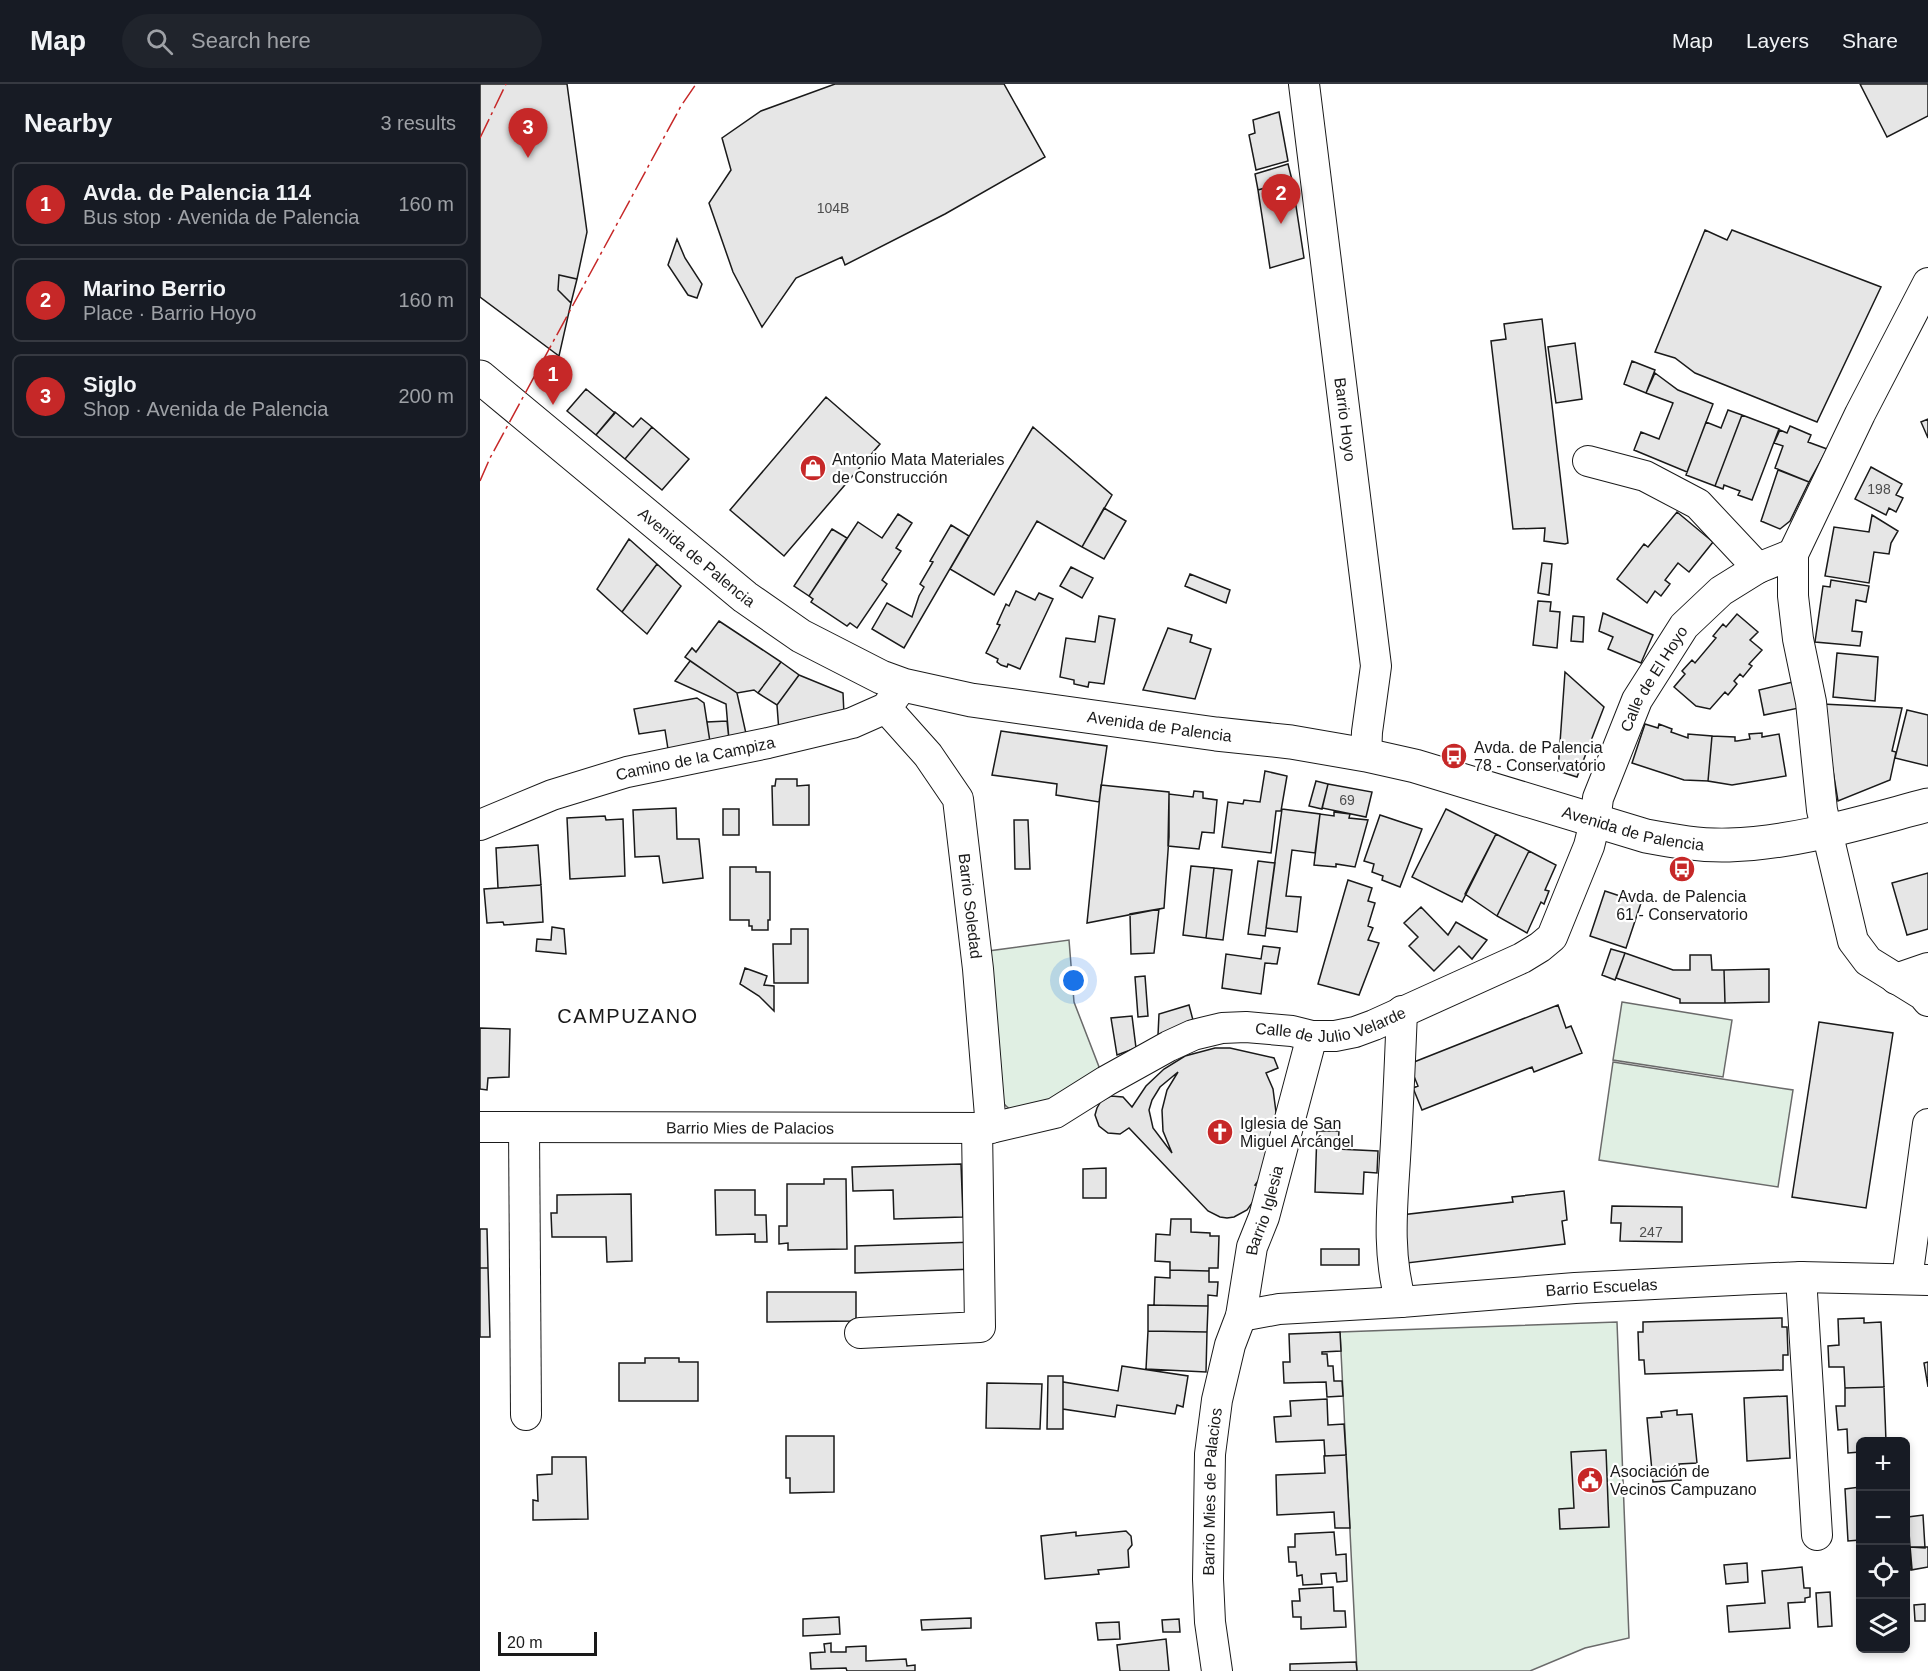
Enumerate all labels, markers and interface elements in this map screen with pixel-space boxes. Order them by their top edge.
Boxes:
search box [122,14,542,68]
text: Map [30,25,86,56]
icon: search [143,25,176,58]
text: Search here [191,28,311,53]
text: Map [1672,29,1713,52]
text: Layers [1746,29,1809,52]
text: Share [1842,29,1898,52]
text: Nearby [24,108,112,138]
pin: 3 [508,109,548,158]
text: 3 results [380,112,456,134]
pin: 2 [1262,174,1300,224]
text: Avda. de Palencia 114 [83,180,311,205]
text: 1 [40,193,51,215]
text: 160 m [398,193,454,215]
house number: 104B [817,200,849,216]
text: Bus stop · Avenida de Palencia [83,206,359,228]
text: Marino Berrio [83,276,226,301]
text: 2 [40,289,51,311]
text: 160 m [398,289,454,311]
text: Place · Barrio Hoyo [83,302,256,324]
pin: 1 [534,356,572,405]
text: Siglo [83,372,137,397]
street label: Barrio Hoyo [1331,377,1359,463]
text: 3 [40,385,51,407]
text: 200 m [398,385,454,407]
text: Shop · Avenida de Palencia [83,398,328,420]
place label: Antonio Mata Materiales de Construcción [832,451,1005,486]
shop icon: Antonio Mata Materiales de Construcción [798,453,828,483]
house number: 198 [1867,481,1891,497]
street label: Avenida de Palencia [635,504,758,610]
street label: Calle de El Hoyo [1617,623,1691,734]
street label: Avenida de Palencia [1086,708,1233,745]
street label: Camino de la Campiza [614,734,777,784]
place label: Avda. de Palencia 78 - Conservatorio [1474,739,1606,774]
bus stop icon: Avda. de Palencia 78 - Conservatorio [1439,741,1469,771]
house number: 69 [1339,792,1355,808]
street label: Avenida de Palencia [1560,803,1705,853]
street label: Barrio Soledad [955,852,985,960]
bus stop icon: Avda. de Palencia 61 - Conservatorio [1667,854,1697,884]
place label: Avda. de Palencia 61 - Conservatorio [1616,888,1748,923]
your location [1059,966,1088,995]
street label: Calle de Julio Velarde [1254,1004,1409,1045]
district label: CAMPUZANO [557,1005,699,1027]
place label: Iglesia de San Miguel Arcángel [1240,1115,1354,1150]
church icon: Iglesia de San Miguel Arcángel [1205,1117,1235,1147]
street label: Barrio Mies de Palacios [666,1119,834,1137]
street label: Barrio Iglesia [1243,1164,1286,1256]
house number: 247 [1639,1224,1663,1240]
street label: Barrio Escuelas [1545,1276,1658,1299]
street label: Barrio Mies de Palacios [1200,1407,1225,1576]
map controls [1856,1437,1910,1653]
button: + [1856,1437,1910,1491]
place label: Asociación de Vecinos Campuzano [1610,1463,1757,1498]
public building icon: Asociación de Vecinos Campuzano [1575,1465,1605,1495]
button: − [1856,1491,1910,1545]
button: locate [1856,1545,1910,1599]
button: layers [1856,1599,1910,1653]
scale bar [498,1629,597,1656]
text: 20 m [507,1634,543,1651]

